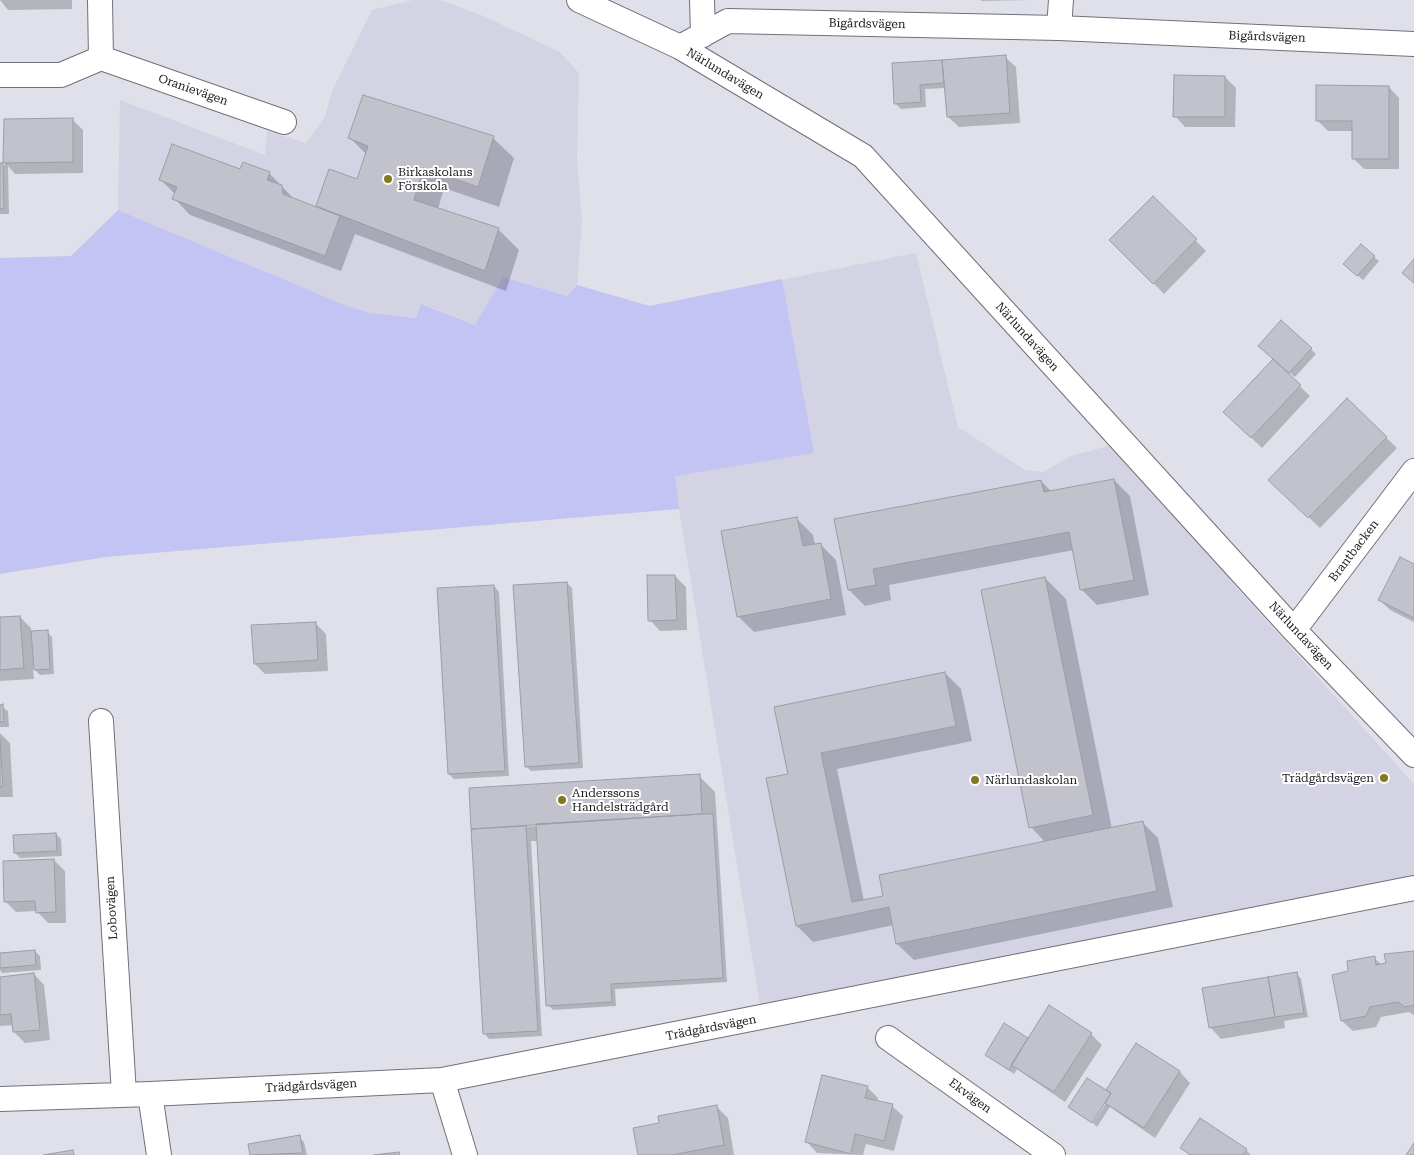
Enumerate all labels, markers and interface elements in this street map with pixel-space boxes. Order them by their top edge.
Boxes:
street label: Bigårdsvägen [828,16,906,32]
street label: Bigårdsvägen [1228,28,1306,46]
street label: Närlundavägen [684,45,766,103]
street label: Oranievägen [156,71,230,109]
place label: Birkaskolans Förskola [398,165,472,193]
marker: Birkaskolans Förskola [382,173,394,185]
street label: Närlundavägen [992,300,1062,374]
street label: Brantbacken [1326,517,1382,585]
street label: Närlundavägen [1266,599,1336,673]
place label: Trädgårdsvägen [1282,771,1374,785]
marker: Trädgårdsvägen [1378,772,1390,784]
place label: Närlundaskolan [985,773,1077,787]
marker: Närlundaskolan [969,774,981,786]
place label: Anderssons Handelsträdgård [572,786,669,814]
marker: Anderssons Handelsträdgård [556,794,568,806]
street label: Lobovägen [103,876,121,940]
street label: Trädgårdsvägen [664,1012,758,1044]
street label: Trädgårdsvägen [265,1076,357,1096]
street label: Ekvägen [946,1076,994,1116]

